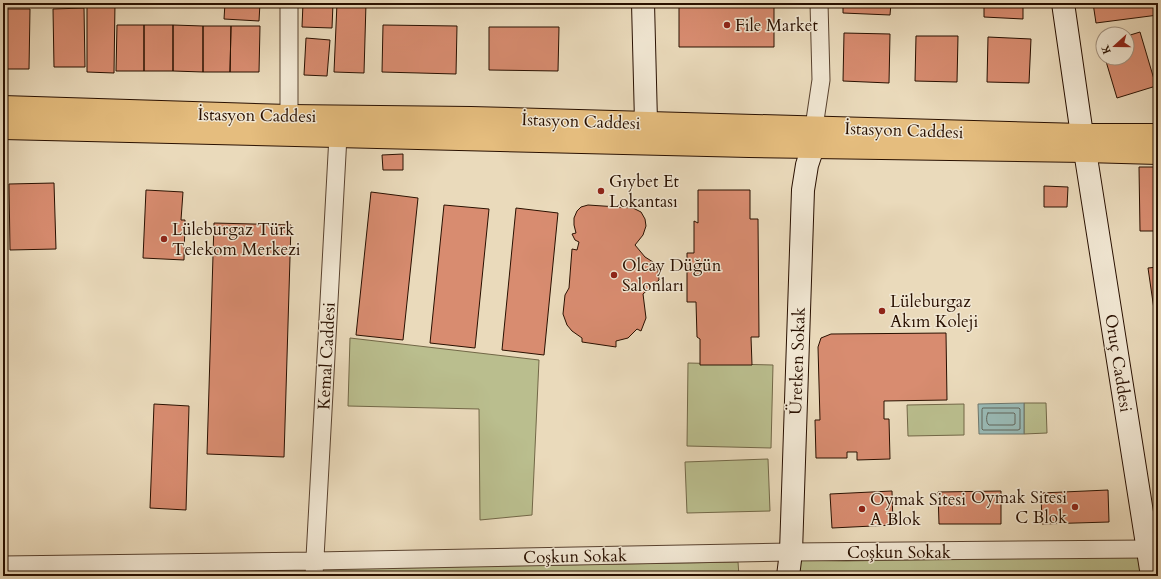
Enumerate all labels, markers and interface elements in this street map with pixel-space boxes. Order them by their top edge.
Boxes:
place label: File Market [735,14,818,37]
marker: File Market [722,20,732,30]
north arrow [1095,26,1135,66]
text: K [1098,42,1115,56]
street label: İstasyon Caddesi [197,103,317,128]
street label: İstasyon Caddesi [521,108,641,135]
street label: İstasyon Caddesi [844,117,964,144]
place label: Gıybet Et Lokantası [609,170,679,213]
marker: Gıybet Et Lokantası [596,186,606,196]
place label: Lüleburgaz Türk Telekom Merkezi [172,218,301,261]
marker: Lüleburgaz Türk Telekom Merkezi [159,234,169,244]
place label: Olcay Düğün Salonları [622,254,722,297]
marker: Olcay Düğün Salonları [609,270,619,280]
place label: Lüleburgaz Akım Koleji [890,290,979,333]
street label: Kemal Caddesi [312,301,341,410]
street label: Üretken Sokak [784,306,811,415]
marker: Lüleburgaz Akım Koleji [877,306,887,316]
street label: Oruç Caddesi [1099,312,1138,414]
place label: Oymak Sitesi C Blok [971,486,1068,529]
place label: Oymak Sitesi A Blok [870,488,966,531]
marker: Oymak Sitesi C Blok [1070,502,1080,512]
marker: Oymak Sitesi A Blok [857,504,867,514]
street label: Coşkun Sokak [847,541,952,564]
street label: Coşkun Sokak [523,544,628,569]

